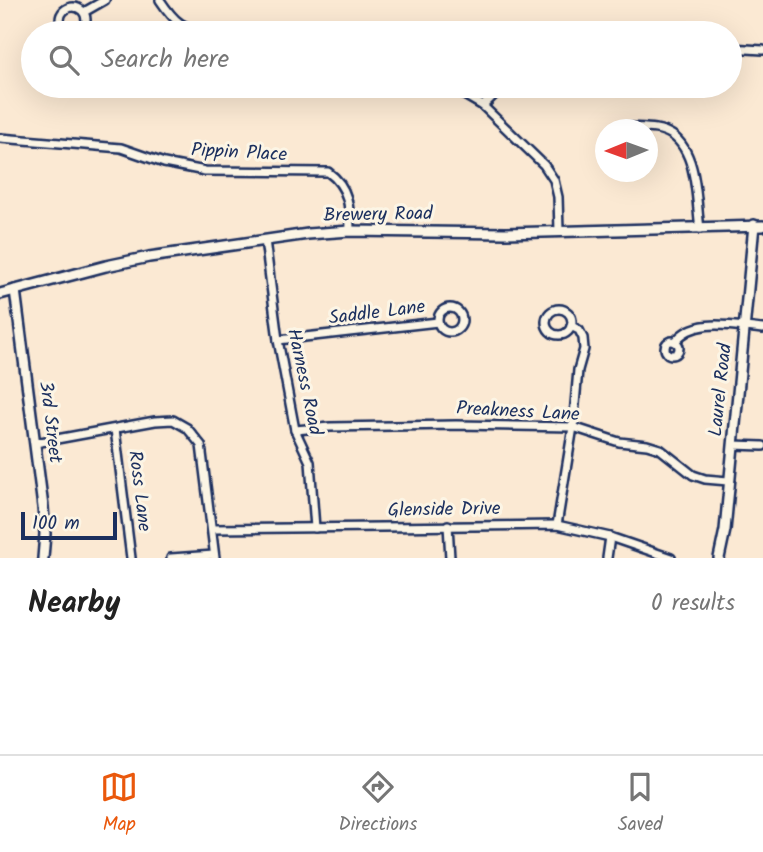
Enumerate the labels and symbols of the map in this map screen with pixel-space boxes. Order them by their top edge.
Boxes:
north arrow [595,119,658,182]
street label: Pippin Place [190,136,288,171]
street label: Brewery Road [323,199,433,231]
street label: Saddle Lane [327,292,427,334]
street label: Harness Road [278,326,330,439]
street label: Laurel Road [701,341,741,438]
street label: 3rd Street [30,379,70,465]
street label: Preakness Lane [456,394,581,430]
street label: Ross Lane [119,449,159,534]
street label: Glenside Drive [387,494,501,526]
scale bar [21,509,117,541]

